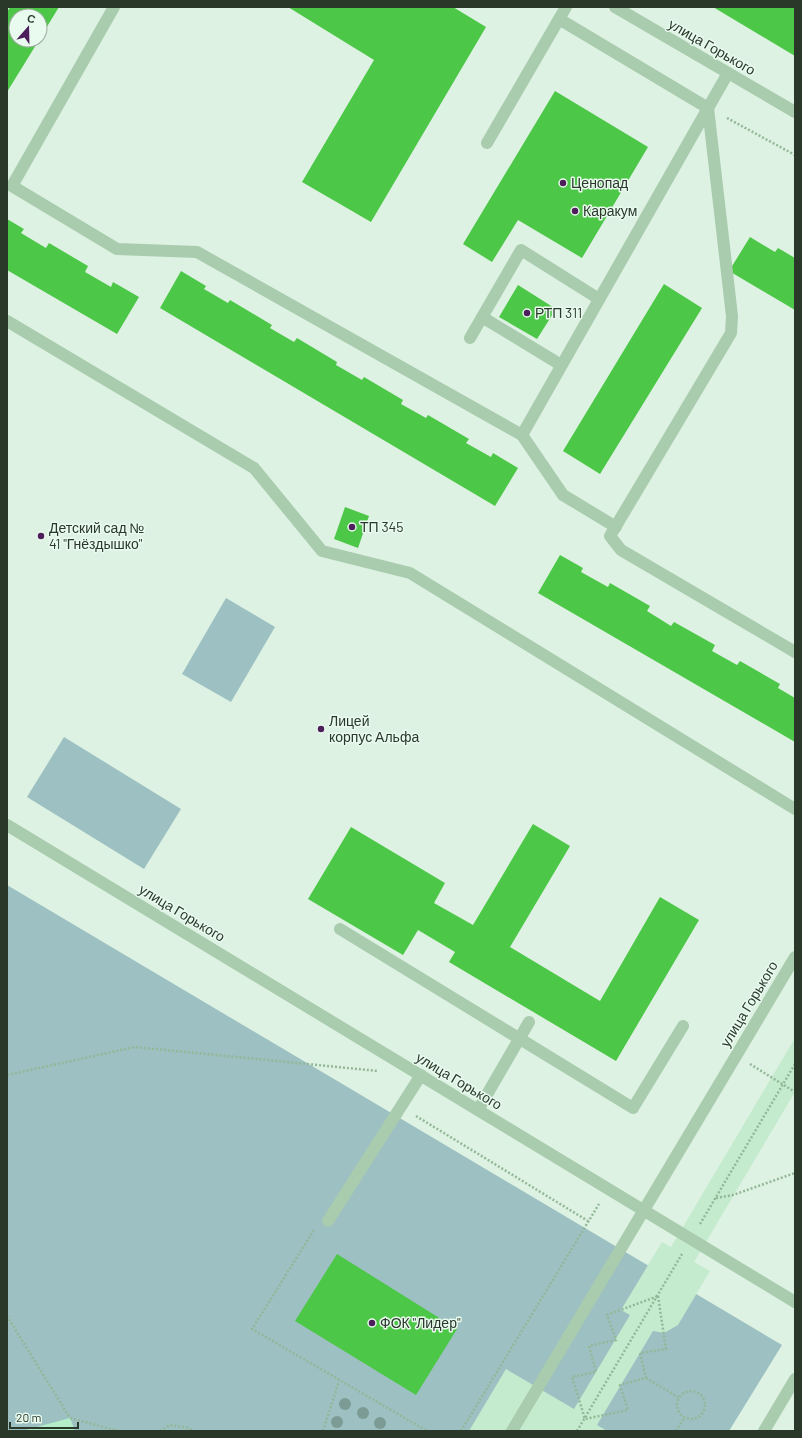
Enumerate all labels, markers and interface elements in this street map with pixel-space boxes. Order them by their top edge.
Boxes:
north arrow [8,8,48,48]
text: С [26,11,38,26]
street label: улица Горького [666,15,759,78]
place label: Ценопад [571,174,628,191]
marker: Ценопад [558,178,568,188]
place label: Каракум [583,202,637,219]
marker: Каракум [570,206,580,216]
place label: РТП 311 [535,304,582,321]
marker: РТП 311 [522,308,532,318]
place label: ТП 345 [360,518,404,535]
place label: Детский сад № 41 "Гнёздышко" [49,519,144,552]
marker: ТП 345 [347,522,357,532]
marker: Детский сад № 41 "Гнёздышко" [36,531,46,541]
place label: Лицей корпус Альфа [329,712,419,745]
marker: Лицей корпус Альфа [316,724,326,734]
street label: улица Горького [136,880,229,945]
street label: улица Горького [716,957,781,1050]
street label: улица Горького [413,1048,506,1113]
place label: ФОК "Лидер" [380,1314,461,1331]
marker: ФОК "Лидер" [367,1318,377,1328]
scale bar [10,1404,78,1430]
text: 20 m [16,1410,42,1424]

